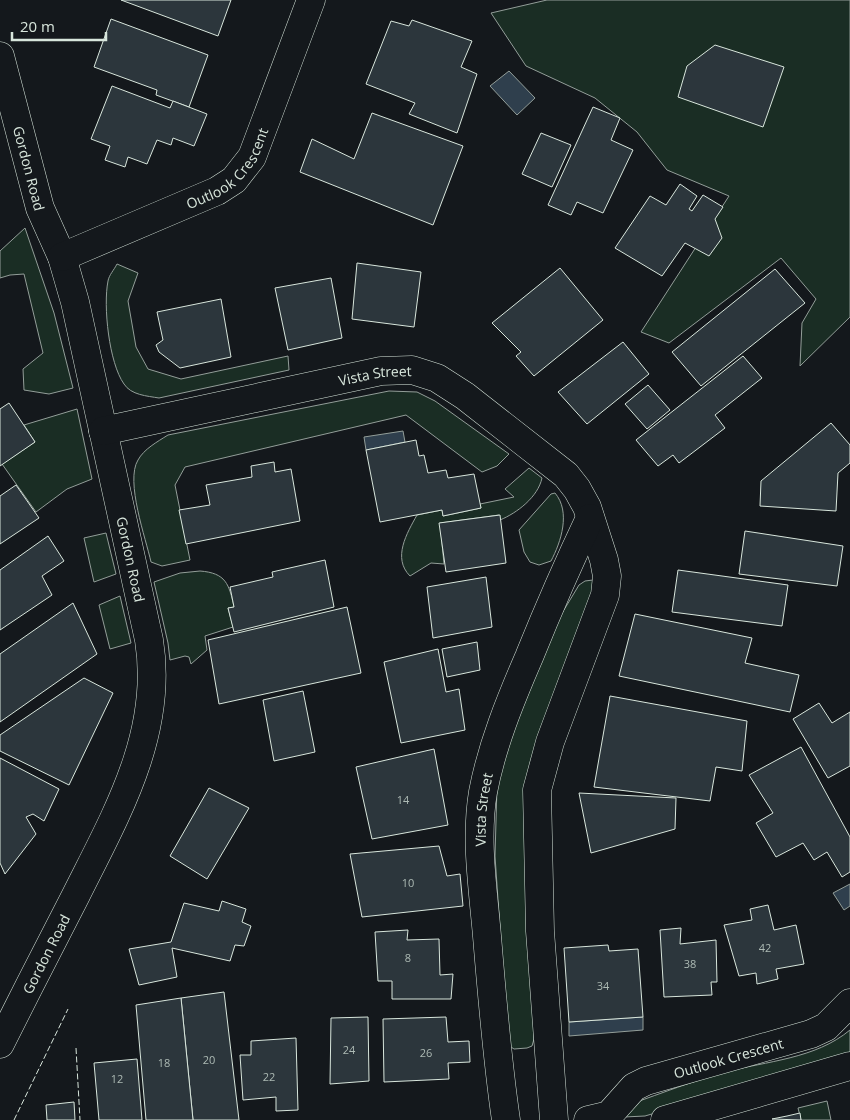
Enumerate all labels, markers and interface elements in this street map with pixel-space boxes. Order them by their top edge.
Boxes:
scale bar [12,10,106,42]
text: 20 m [20,16,55,36]
street label: Gordon Road [9,124,50,213]
street label: Outlook Crescent [183,125,272,213]
street label: Vista Street [336,361,412,389]
street label: Gordon Road [113,515,150,604]
street label: Vista Street [470,771,496,847]
house number: 14 [397,792,410,807]
house number: 10 [402,875,414,890]
street label: Gordon Road [18,911,74,997]
house number: 42 [759,940,771,955]
house number: 8 [405,950,411,965]
house number: 38 [684,956,696,971]
house number: 34 [597,978,610,993]
street label: Outlook Crescent [671,1033,785,1082]
house number: 24 [343,1042,356,1057]
house number: 26 [420,1045,432,1060]
house number: 20 [203,1052,215,1067]
house number: 18 [158,1055,170,1070]
house number: 22 [263,1069,275,1084]
house number: 12 [111,1071,123,1086]

